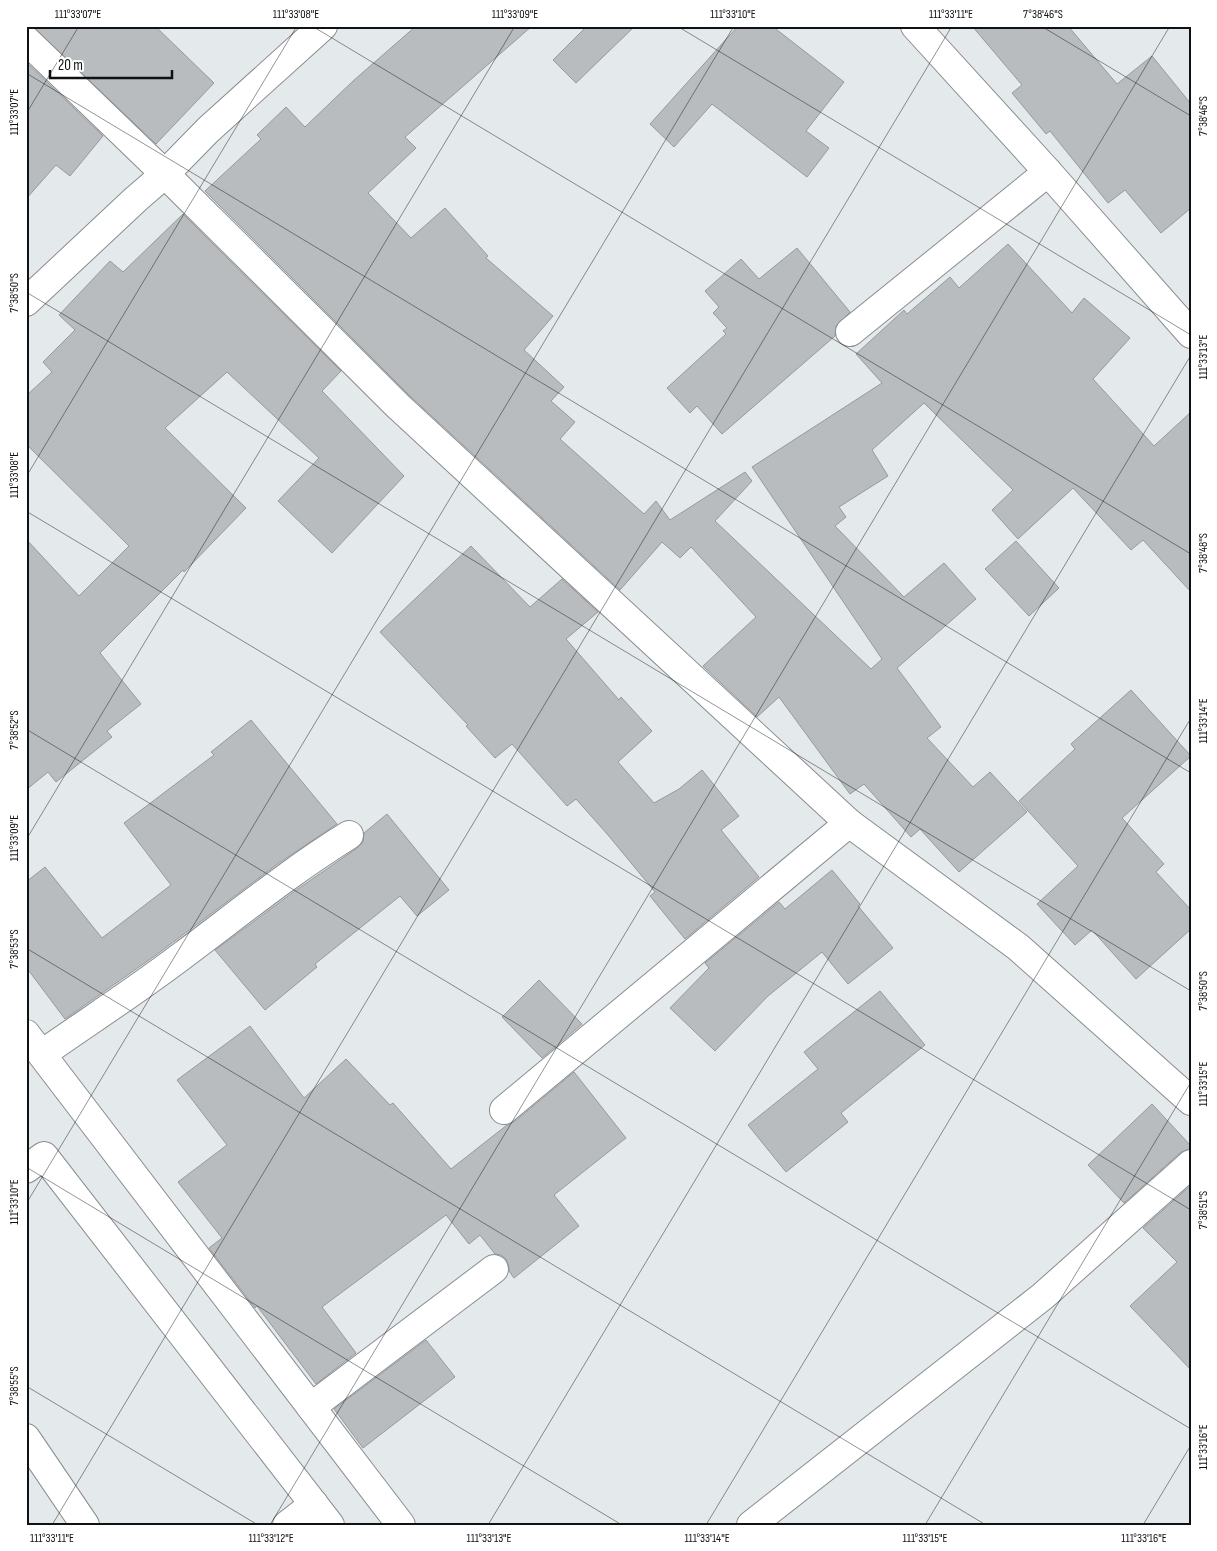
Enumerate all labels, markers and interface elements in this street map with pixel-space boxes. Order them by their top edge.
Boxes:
text: 111°33'07"E [55,7,101,22]
text: 111°33'08"E [273,7,319,22]
text: 111°33'09"E [492,7,538,22]
text: 111°33'10"E [710,7,756,22]
text: 111°33'11"E [929,7,973,22]
text: 7°38'46"S [1023,7,1063,22]
scale bar [50,48,172,80]
text: 20 m [58,56,83,75]
text: 111°33'07"E [7,89,22,135]
text: 7°38'46"S [1196,96,1211,136]
text: 7°38'50"S [7,273,22,313]
text: 111°33'13"E [1196,334,1211,380]
text: 111°33'08"E [7,452,22,498]
text: 7°38'48"S [1196,533,1211,573]
text: 111°33'14"E [1196,698,1211,744]
text: 7°38'52"S [7,710,22,750]
text: 111°33'09"E [7,815,22,861]
text: 7°38'53"S [7,929,22,969]
text: 7°38'50"S [1196,971,1211,1011]
text: 111°33'15"E [1196,1061,1211,1106]
text: 111°33'10"E [7,1179,22,1225]
text: 7°38'51"S [1196,1191,1211,1229]
text: 7°38'55"S [7,1366,22,1406]
text: 111°33'16"E [1196,1424,1211,1470]
text: 111°33'11"E [30,1531,74,1546]
text: 111°33'12"E [248,1531,294,1546]
text: 111°33'13"E [466,1531,512,1546]
text: 111°33'14"E [684,1531,730,1546]
text: 111°33'15"E [903,1531,948,1546]
text: 111°33'16"E [1121,1531,1167,1546]

